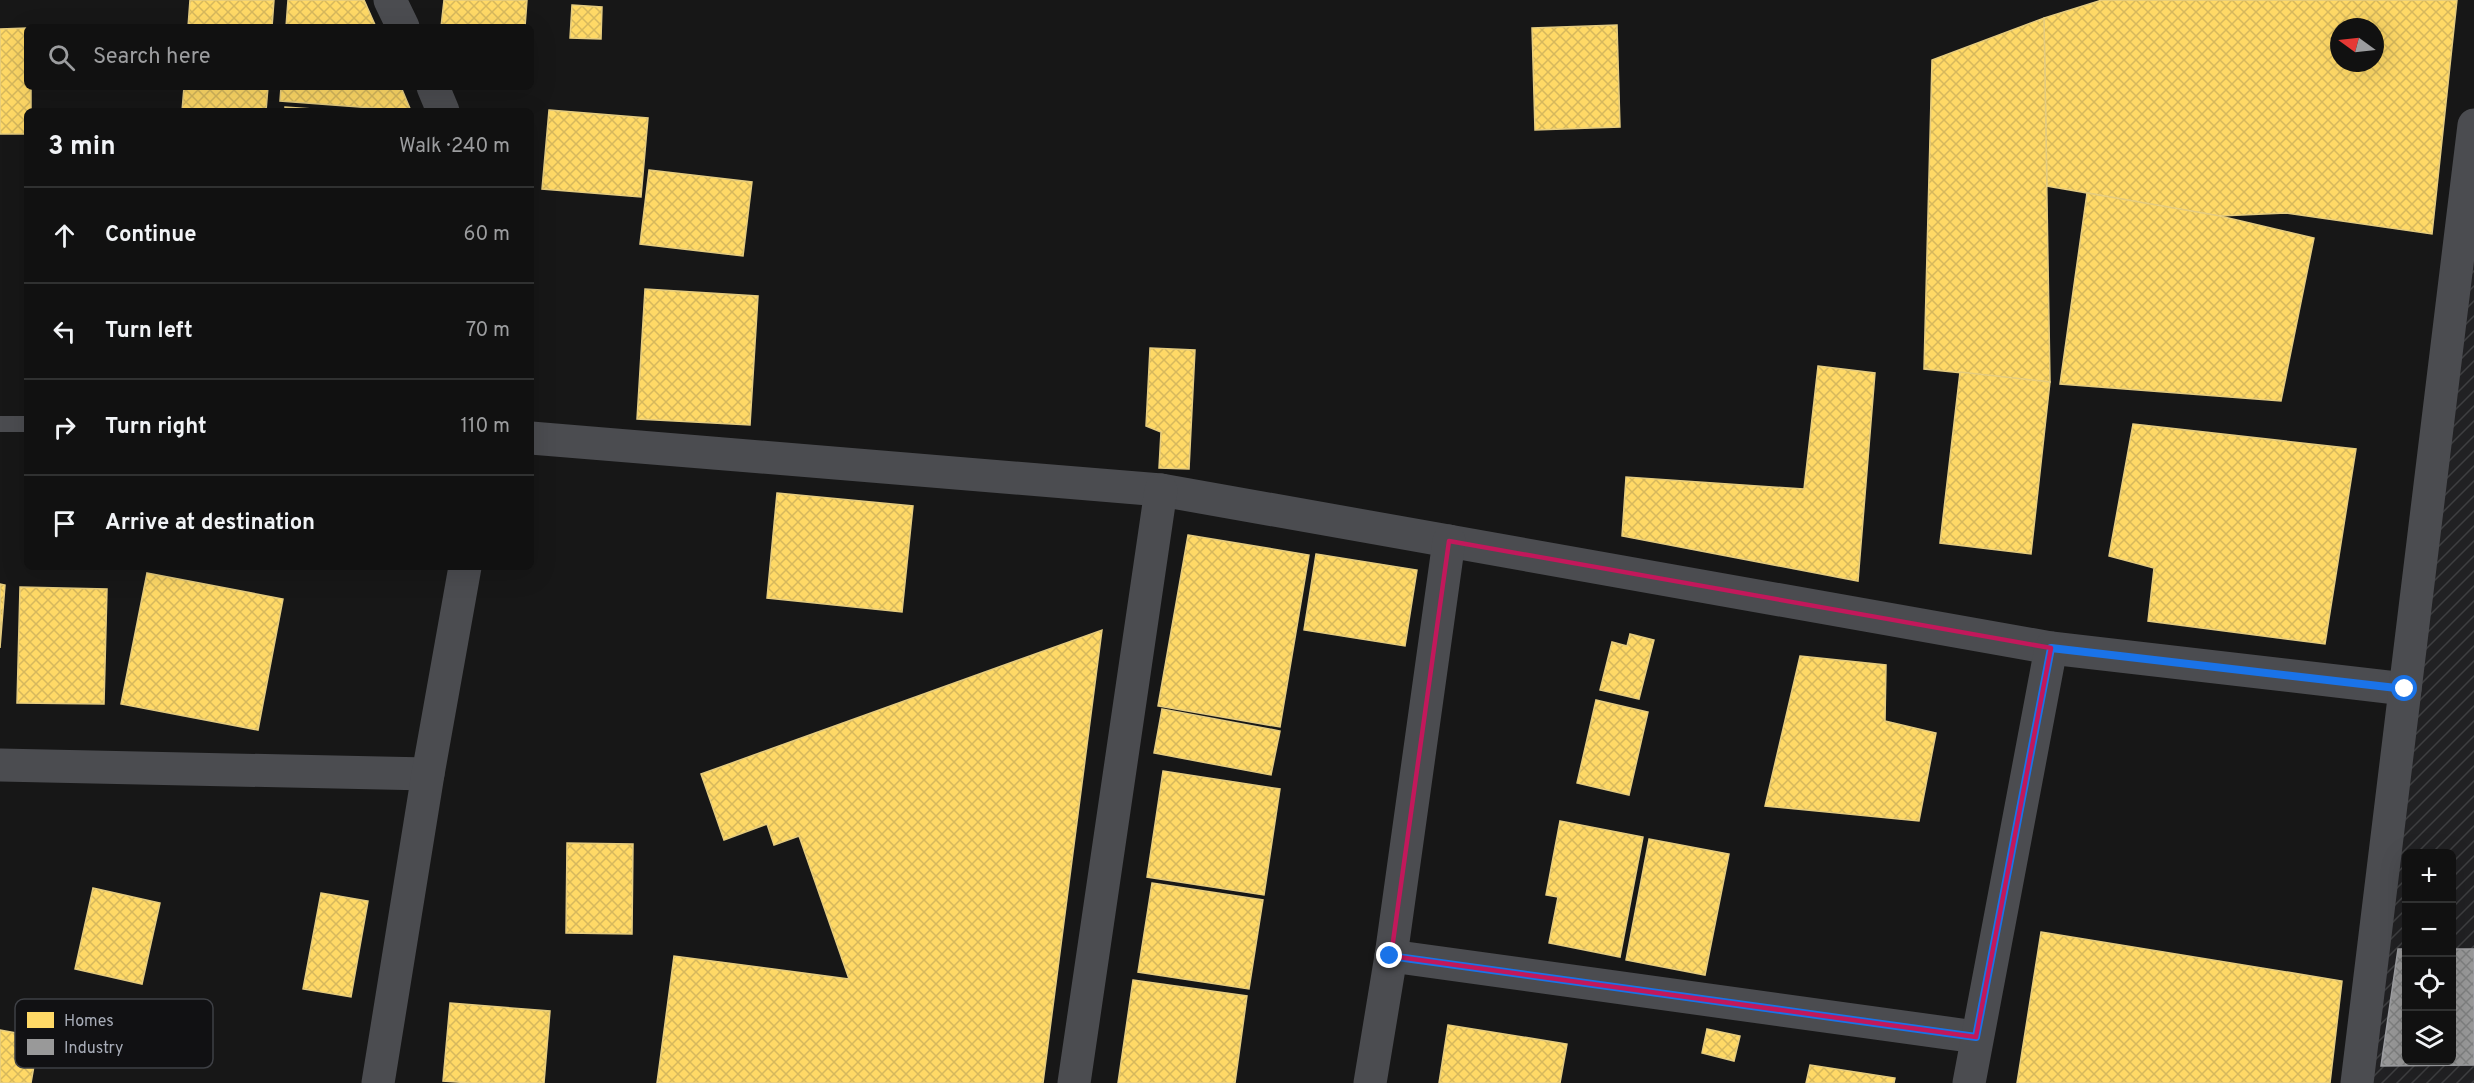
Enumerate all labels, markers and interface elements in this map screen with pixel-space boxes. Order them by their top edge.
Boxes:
north arrow [2330,18,2384,72]
search box [24,24,534,90]
icon: search [45,41,78,74]
text: Search here [93,44,211,71]
text: 3 min [48,131,116,164]
text: Walk · 240 m [399,134,510,160]
icon: ahead [48,219,81,252]
text: Continue [105,222,196,249]
text: 60 m [464,222,510,248]
icon: left [48,315,81,348]
text: Turn left [105,318,193,345]
text: 70 m [466,318,510,344]
icon: right [48,411,81,444]
text: Turn right [105,414,207,441]
text: 110 m [461,414,510,440]
icon: arrive [48,507,81,540]
text: Arrive at destination [105,510,315,537]
route start [2391,675,2417,701]
map controls [2402,849,2456,1065]
button: + [2402,849,2456,903]
button: − [2402,903,2456,957]
route end [1376,942,1402,968]
button: locate [2402,957,2456,1011]
legend [15,999,213,1068]
button: layers [2402,1011,2456,1065]
text: Homes [64,1012,114,1032]
text: Industry [64,1039,123,1059]

